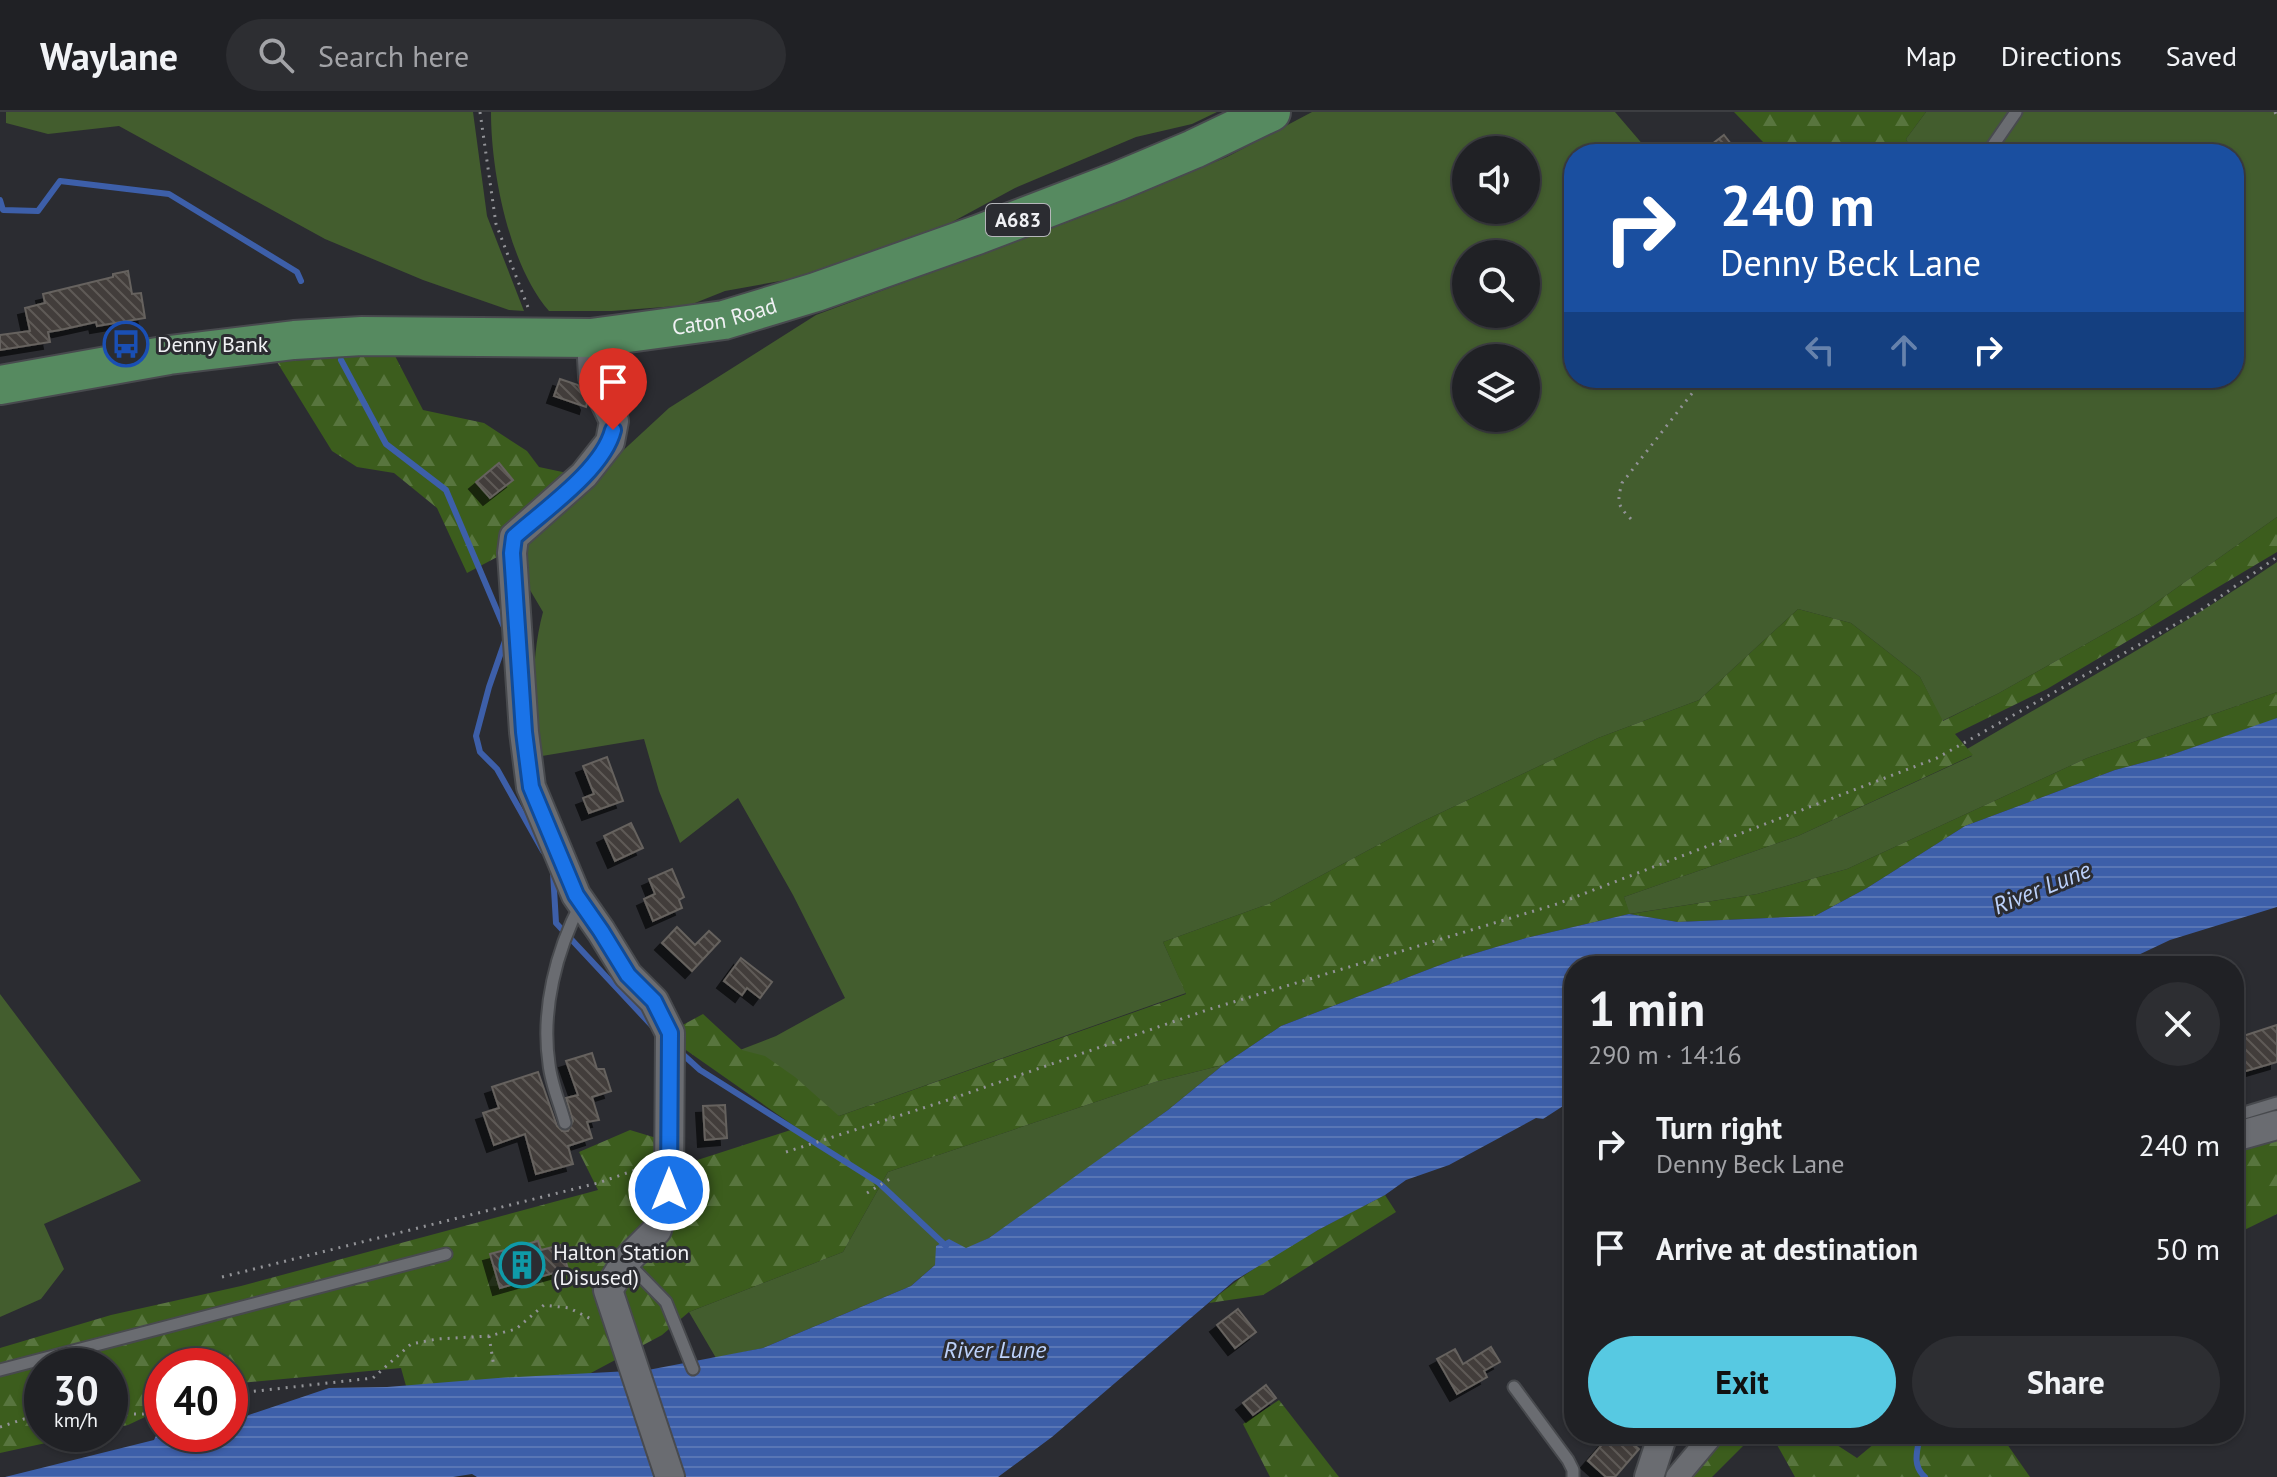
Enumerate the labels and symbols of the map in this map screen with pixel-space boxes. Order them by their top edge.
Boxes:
road number: A683 [986,204,1050,236]
street label: Caton Road [670,291,780,341]
bus stop icon: Denny Bank [102,320,150,368]
place label: Denny Bank [157,330,269,358]
pin [579,348,647,430]
water label: River Lune [1988,854,2095,921]
position arrow [627,1148,711,1232]
place label: Halton Station (Disused) [553,1238,689,1291]
building icon: Halton Station (Disused) [498,1241,546,1289]
water label: River Lune [944,1334,1046,1365]
speed limit sign: 40 [144,1348,248,1452]

